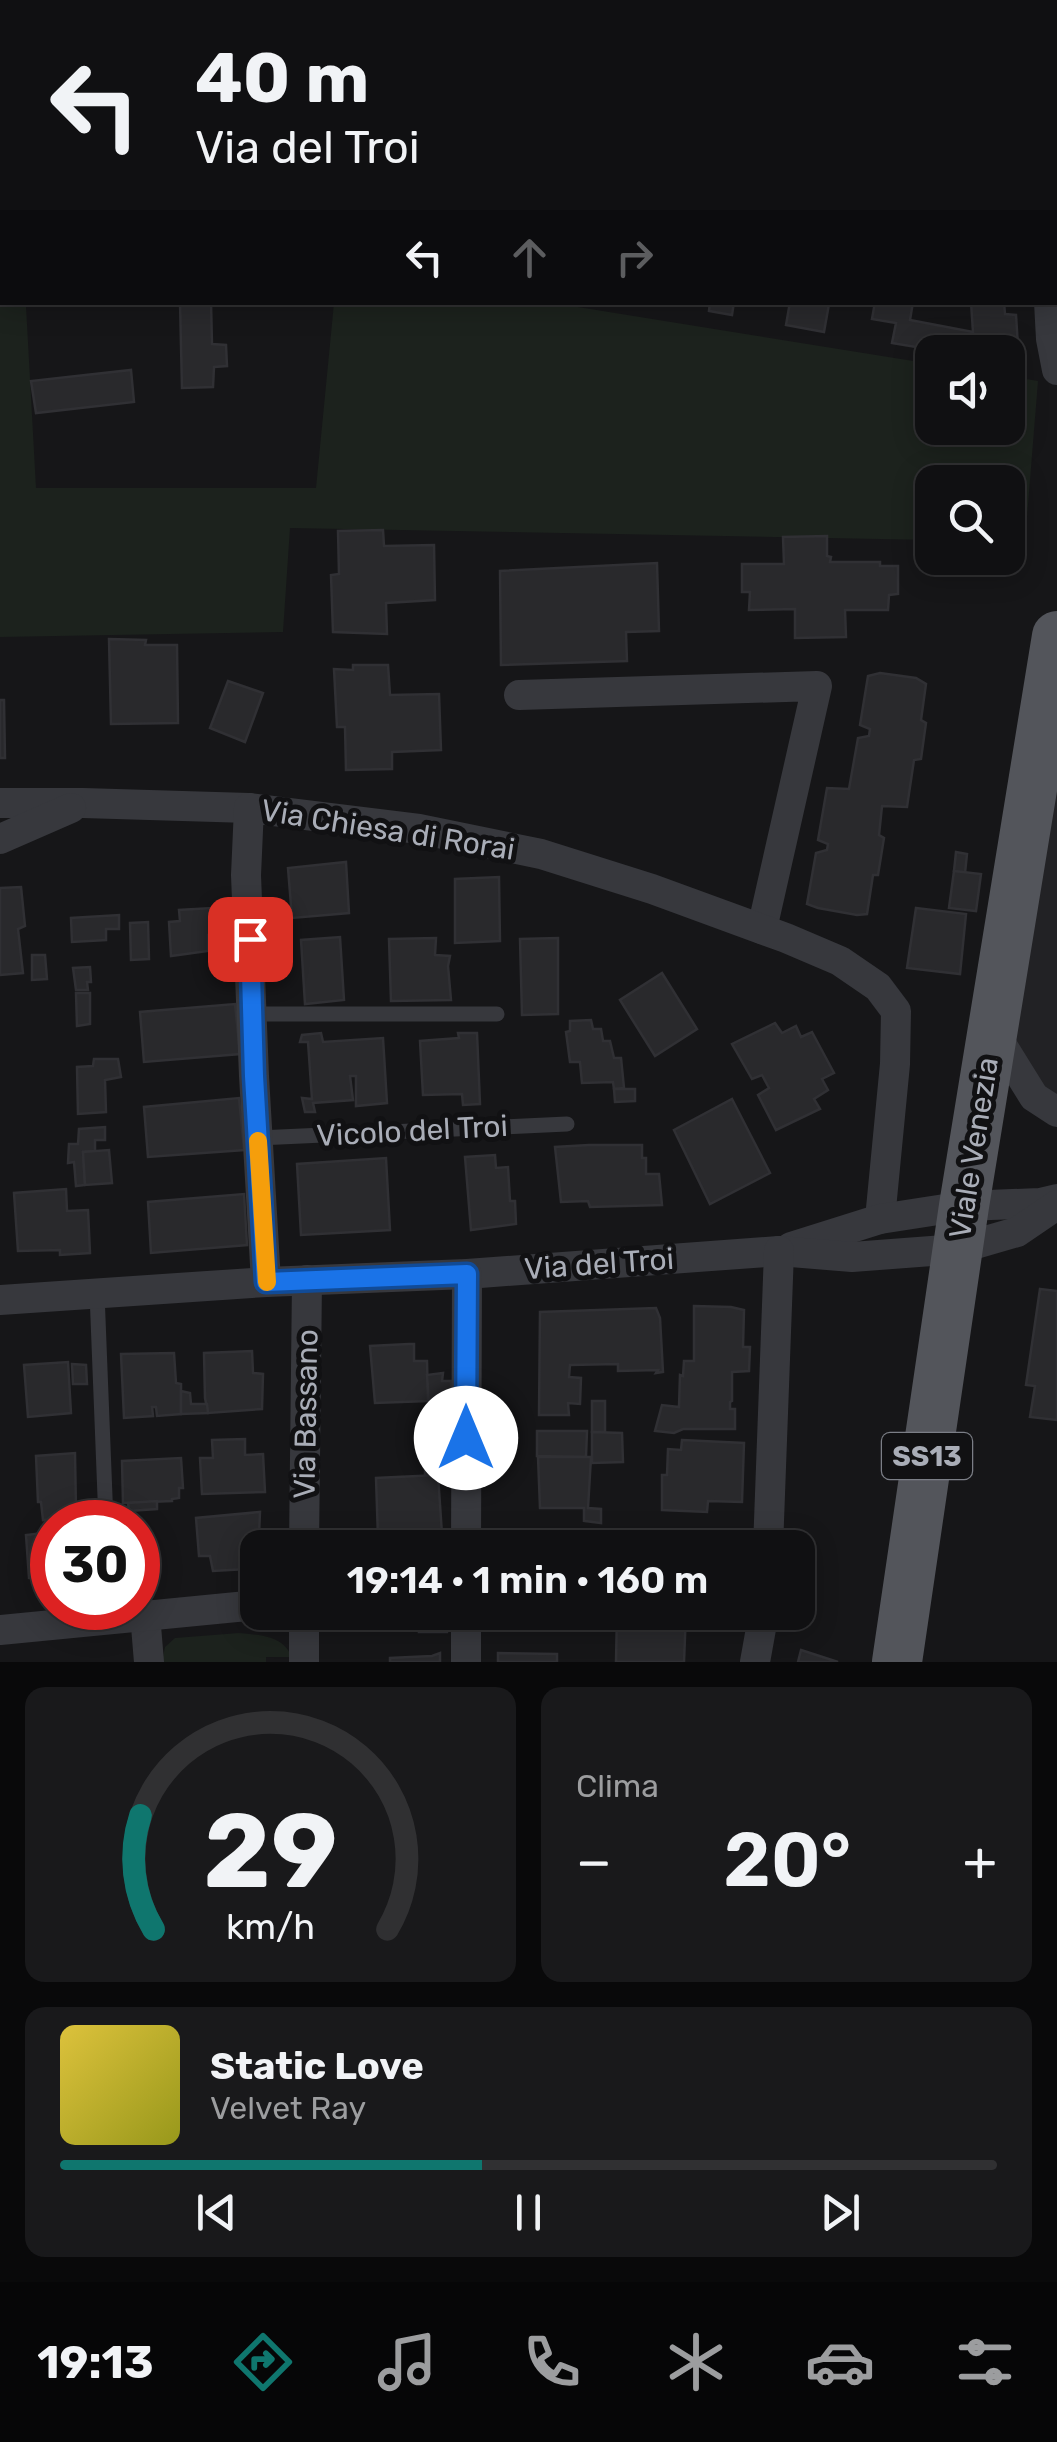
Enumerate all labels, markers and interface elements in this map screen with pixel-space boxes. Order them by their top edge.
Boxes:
text: 40 m [195,37,369,120]
icon: left [30,40,160,170]
text: Via del Troi [195,121,420,174]
icon: left [397,230,452,285]
icon: ahead [502,230,557,285]
icon: right [607,230,662,285]
map controls [915,335,1025,575]
button: sound [915,335,1025,445]
button: search [915,465,1025,575]
street label: Via Chiesa di Rorai [259,792,517,868]
pin [208,897,293,982]
icon: arrive [223,912,278,967]
street label: Viale Venezia [942,1055,1006,1241]
street label: Vicolo del Troi [315,1108,509,1154]
street label: Via del Troi [523,1241,675,1287]
street label: Via Bassano [287,1329,325,1499]
position arrow [414,1386,518,1490]
road number: SS13 [882,1433,972,1479]
speed limit sign: 30 [30,1500,160,1630]
text: 19:14 · 1 min · 160 m [347,1557,708,1603]
text: Clima [576,1767,659,1805]
text: 29 [203,1790,338,1913]
text: 20° [723,1816,851,1905]
text: − [576,1829,612,1894]
text: + [963,1829,997,1894]
text: km/h [226,1906,315,1948]
text: Static Love [210,2043,424,2089]
text: Velvet Ray [210,2089,366,2127]
icon: previous [189,2185,244,2240]
icon: pause [501,2185,556,2240]
icon: next [813,2185,868,2240]
icon: directions [228,2327,298,2397]
icon: music [372,2327,442,2397]
icon: phone [517,2327,587,2397]
icon: climate [661,2327,731,2397]
icon: car [805,2327,875,2397]
icon: filters [950,2327,1020,2397]
text: 19:13 [37,2336,154,2389]

